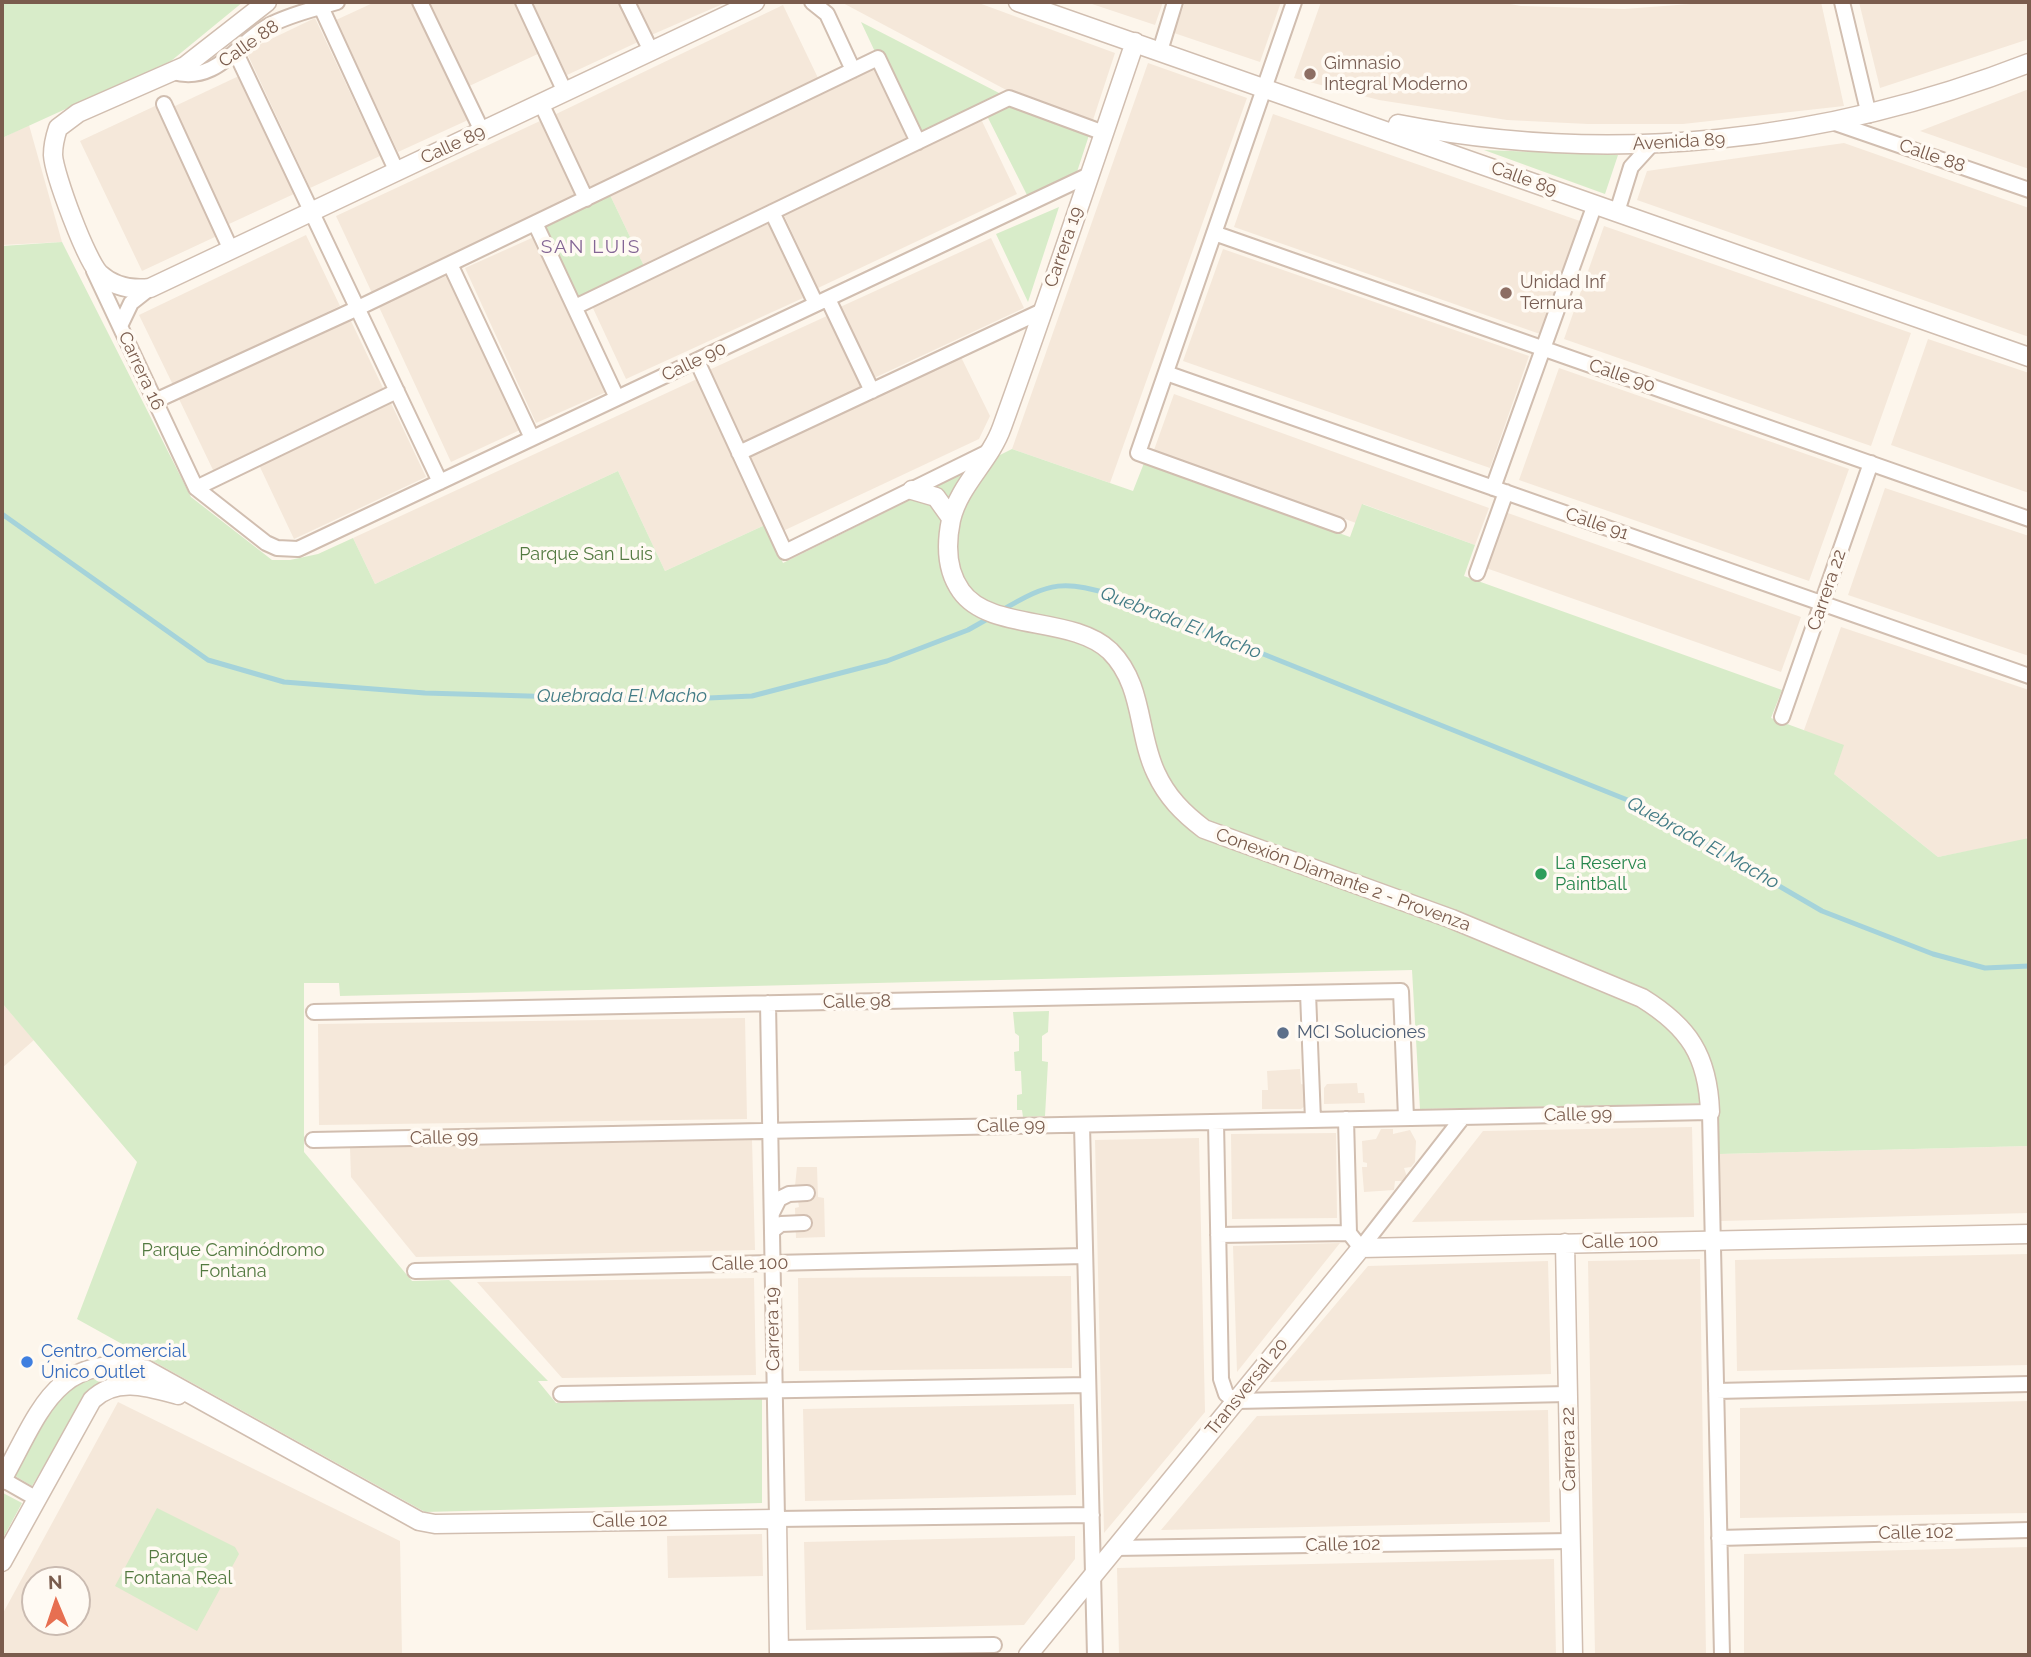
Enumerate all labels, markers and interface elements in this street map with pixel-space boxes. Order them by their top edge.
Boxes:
street label: Calle 88 [215,16,283,72]
place label: Gimnasio Integral Moderno [1324,53,1468,96]
marker: Gimnasio Integral Moderno [1302,66,1318,82]
street label: Calle 89 [417,121,489,169]
street label: Avenida 89 [1632,129,1726,155]
street label: Calle 88 [1896,135,1968,177]
street label: Calle 89 [1488,157,1560,201]
street label: Carrera 19 [1040,204,1088,290]
district label: SAN LUIS [542,236,640,258]
place label: Unidad Inf Ternura [1520,272,1606,314]
marker: Unidad Inf Ternura [1498,285,1514,301]
street label: Carrera 16 [113,328,169,414]
street label: Calle 90 [658,338,730,386]
street label: Calle 90 [1586,355,1658,397]
street label: Calle 91 [1563,503,1631,545]
park label: Parque San Luis [519,544,653,566]
street label: Carrera 22 [1803,547,1851,633]
water label: Quebrada El Macho [1097,582,1265,664]
water label: Quebrada El Macho [537,685,707,707]
water label: Quebrada El Macho [1623,792,1783,894]
street label: Conexión Diamante 2 - Provenza [1213,824,1473,936]
place label: La Reserva Paintball [1555,853,1647,896]
marker: La Reserva Paintball [1533,866,1549,882]
street label: Calle 98 [823,991,891,1013]
place label: MCI Soluciones [1297,1022,1426,1044]
marker: MCI Soluciones [1275,1025,1291,1041]
street label: Calle 99 [1544,1104,1612,1126]
street label: Calle 99 [977,1115,1045,1137]
street label: Calle 99 [410,1127,478,1149]
street label: Calle 100 [1581,1231,1659,1253]
park label: Parque Caminódromo Fontana [142,1240,324,1282]
street label: Calle 100 [711,1253,789,1275]
street label: Carrera 19 [761,1287,785,1371]
street label: Transversal 20 [1201,1334,1293,1440]
place label: Centro Comercial Único Outlet [41,1341,186,1384]
marker: Centro Comercial Único Outlet [19,1354,35,1370]
street label: Carrera 22 [1557,1407,1581,1491]
street label: Calle 102 [592,1510,668,1532]
street label: Calle 102 [1878,1522,1954,1544]
street label: Calle 102 [1305,1534,1381,1556]
park label: Parque Fontana Real [124,1547,232,1590]
north arrow [21,1566,91,1636]
text: N [48,1571,63,1593]

